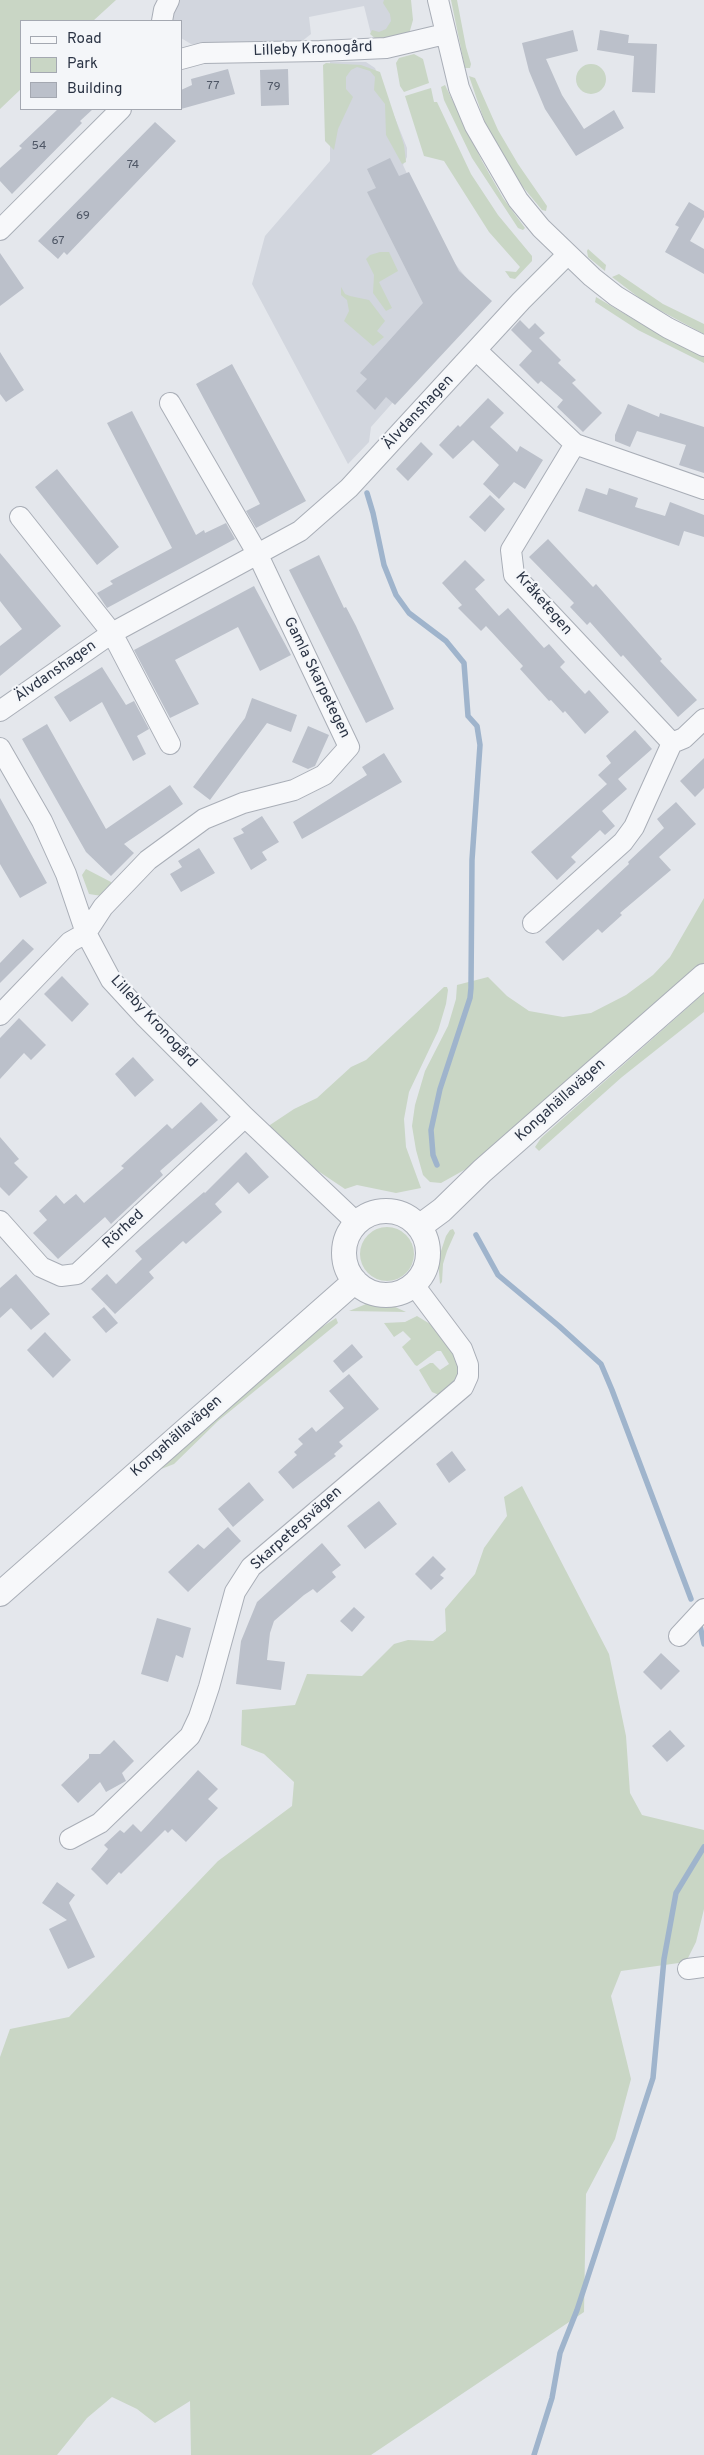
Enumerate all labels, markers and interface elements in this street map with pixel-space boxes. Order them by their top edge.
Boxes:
legend [20,20,182,110]
text: Road [67,30,102,49]
street label: Lilleby Kronogård [253,39,373,61]
text: Park [67,55,98,74]
text: Building [67,80,122,99]
house number: 77 [207,80,219,94]
house number: 79 [267,81,281,95]
house number: 54 [31,140,47,154]
house number: 74 [127,159,139,173]
house number: 69 [76,210,90,224]
house number: 67 [51,235,65,249]
street label: Älvdanshagen [380,372,458,454]
street label: Kråketegen [511,569,575,639]
street label: Gamla Skarpetegen [279,615,353,741]
street label: Älvdanshagen [12,637,100,707]
street label: Lilleby Kronogård [106,972,200,1072]
street label: Kongahällavägen [512,1056,610,1146]
street label: Rörhed [100,1206,148,1254]
street label: Kongahällavägen [128,1392,226,1482]
street label: Skarpetegsvägen [248,1483,346,1575]

